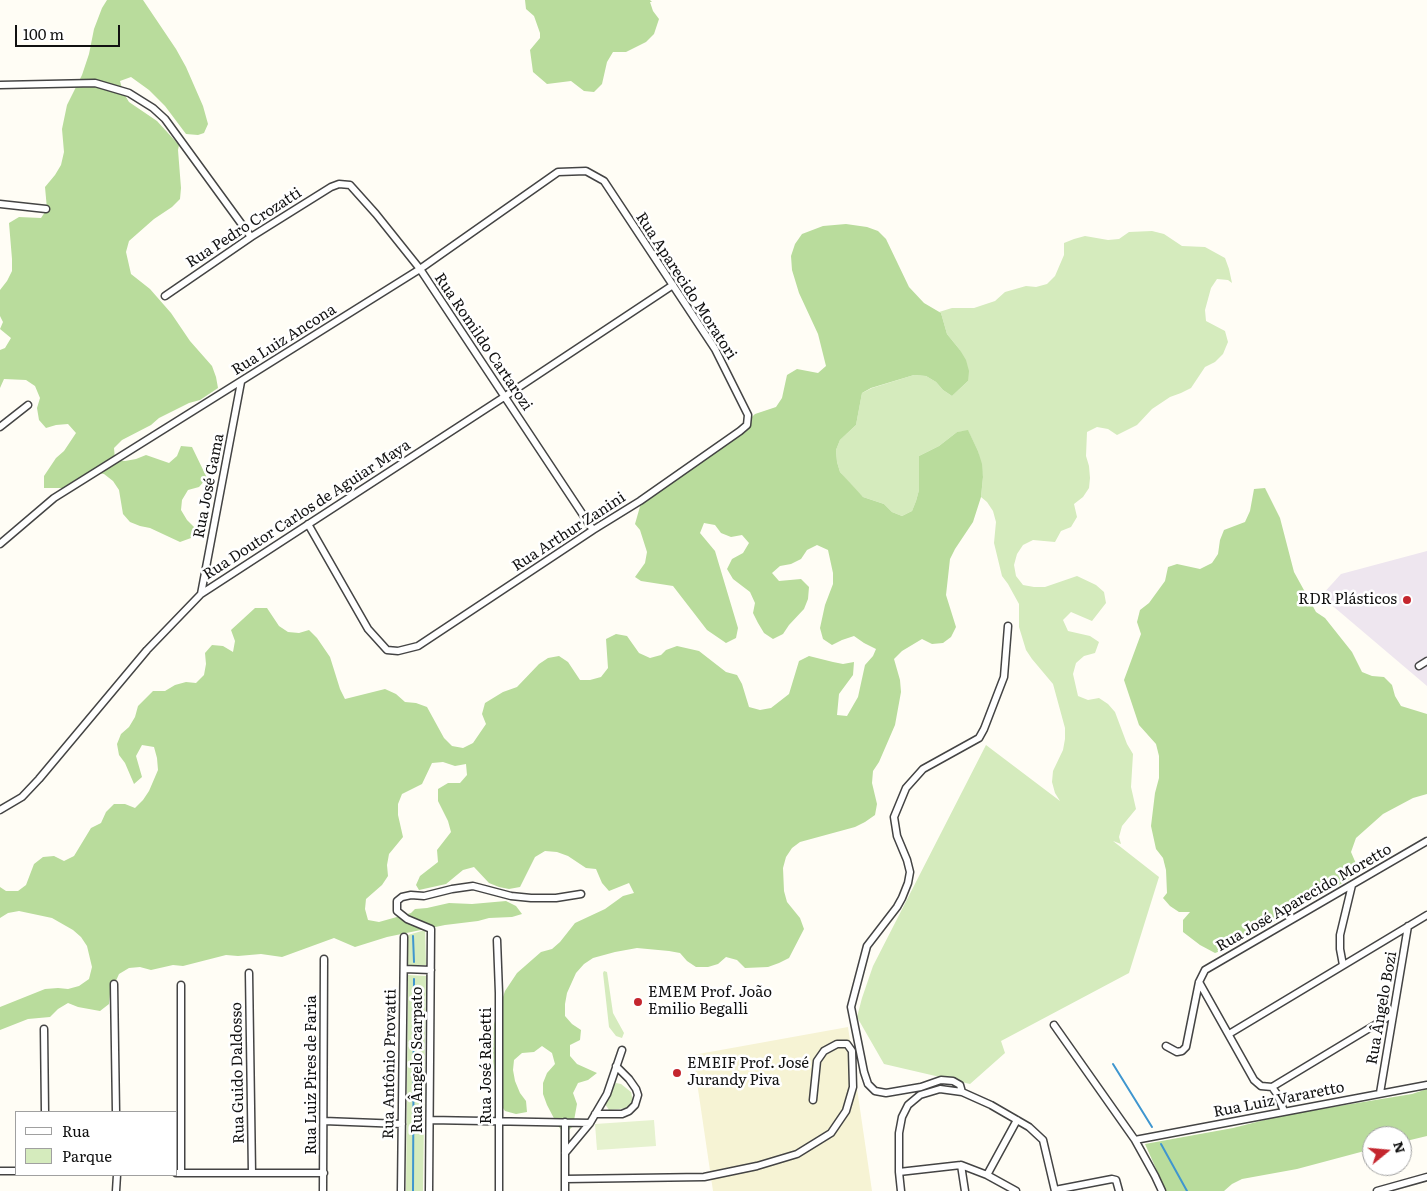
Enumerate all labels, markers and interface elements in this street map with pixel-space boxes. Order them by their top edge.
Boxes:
scale bar [18,15,122,47]
text: 100 m [23,22,64,45]
street label: Rua Pedro Crozatti [183,184,305,272]
street label: Rua Aparecido Moratori [632,209,740,363]
street label: Rua Romildo Cartarozi [430,270,536,414]
street label: Rua Luiz Ancona [229,301,339,379]
street label: Rua José Gama [190,432,228,540]
street label: Rua Doutor Carlos de Aguiar Maya [200,436,414,584]
street label: Rua Arthur Zanini [509,489,629,575]
place label: RDR Plásticos [1298,591,1397,609]
marker: RDR Plásticos [1401,594,1413,606]
street label: Rua José Aparecido Moretto [1213,840,1395,956]
street label: Rua Ângelo Bozi [1363,950,1401,1066]
place label: EMEM Prof. João Emilio Begalli [648,984,772,1019]
street label: Rua Ângelo Scarpato [409,987,427,1133]
street label: Rua Antônio Provatti [380,989,400,1139]
street label: Rua Luiz Pires de Faria [303,995,321,1155]
marker: EMEM Prof. João Emilio Begalli [632,996,644,1008]
street label: Rua Guido Daldosso [228,1002,248,1144]
street label: Rua José Rabetti [478,1008,496,1124]
place label: EMEIF Prof. José Jurandy Piva [687,1055,809,1090]
marker: EMEIF Prof. José Jurandy Piva [671,1067,683,1079]
street label: Rua Luiz Vararetto [1212,1078,1346,1122]
legend [15,1111,178,1176]
text: Rua [62,1119,90,1142]
north arrow [1362,1126,1412,1176]
text: N [1389,1138,1412,1155]
text: Parque [62,1144,112,1167]

